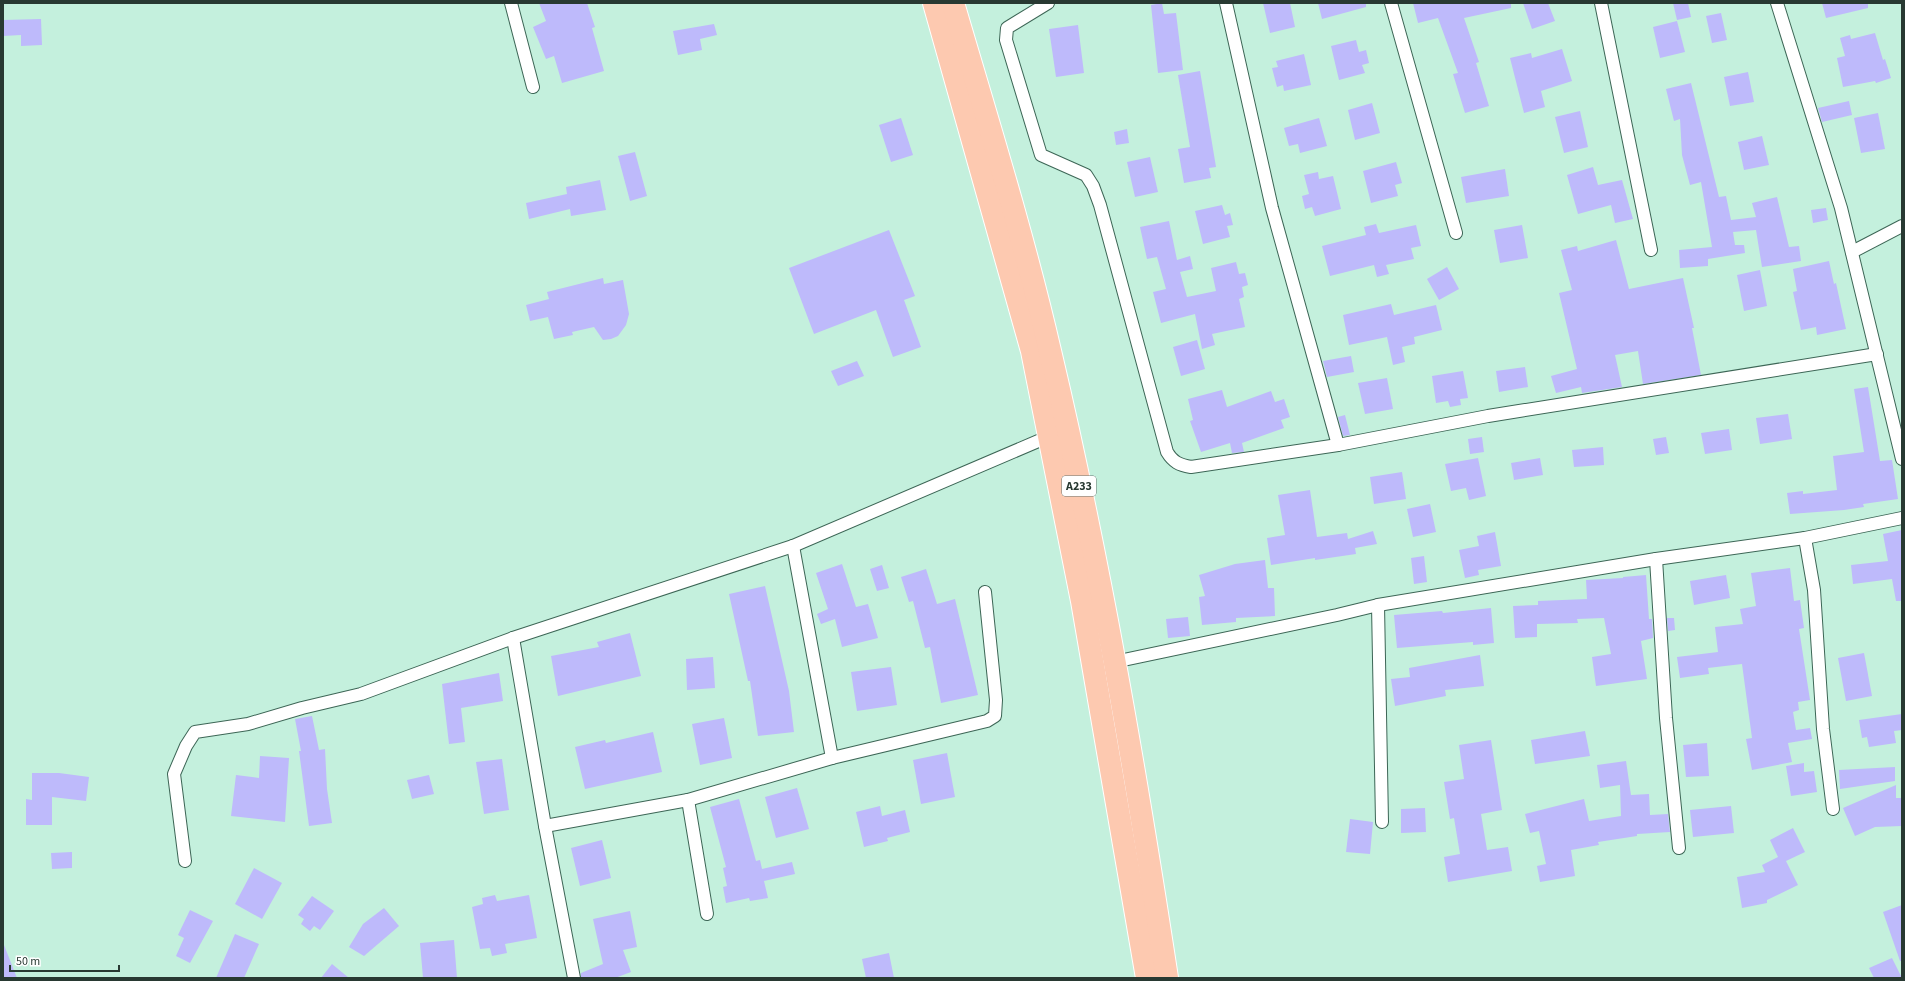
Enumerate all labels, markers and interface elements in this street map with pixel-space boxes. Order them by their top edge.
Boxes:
road number: A233 [1062,476,1096,496]
scale bar [10,947,119,973]
text: 50 m [16,953,40,970]

